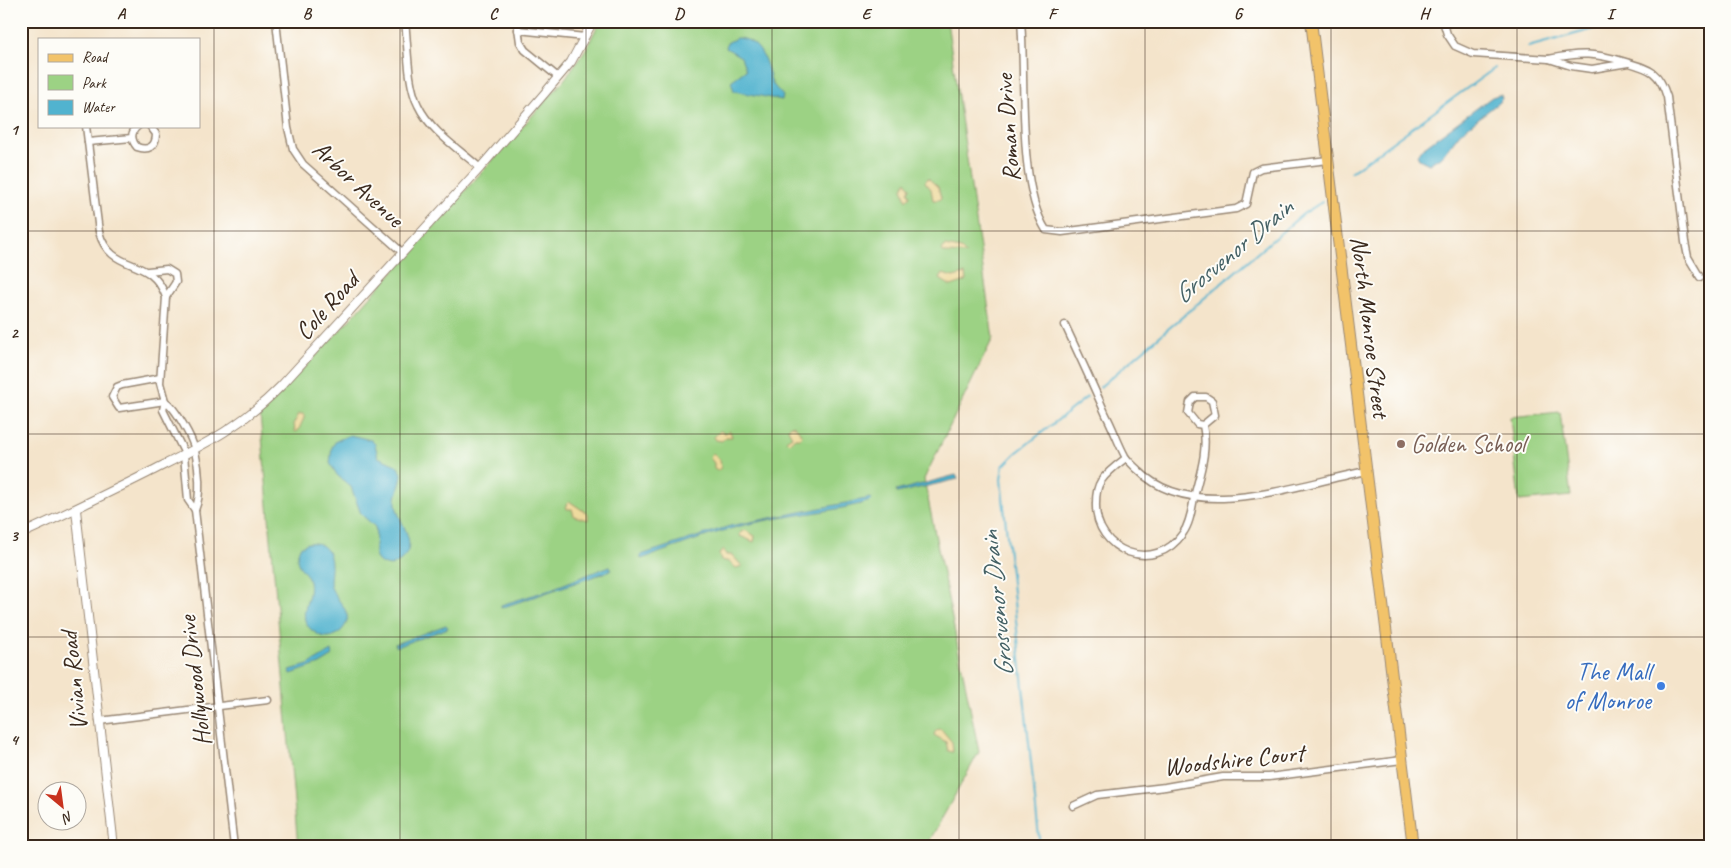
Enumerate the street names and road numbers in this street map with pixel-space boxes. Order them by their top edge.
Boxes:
street label: Roman Drive [988,71,1028,183]
street label: Arbor Avenue [306,134,412,236]
street label: North Monroe Street [1343,234,1397,422]
street label: Cole Road [288,262,369,347]
street label: Hollywood Drive [171,612,219,748]
street label: Vivian Road [53,627,95,732]
street label: Woodshire Court [1163,736,1309,783]

